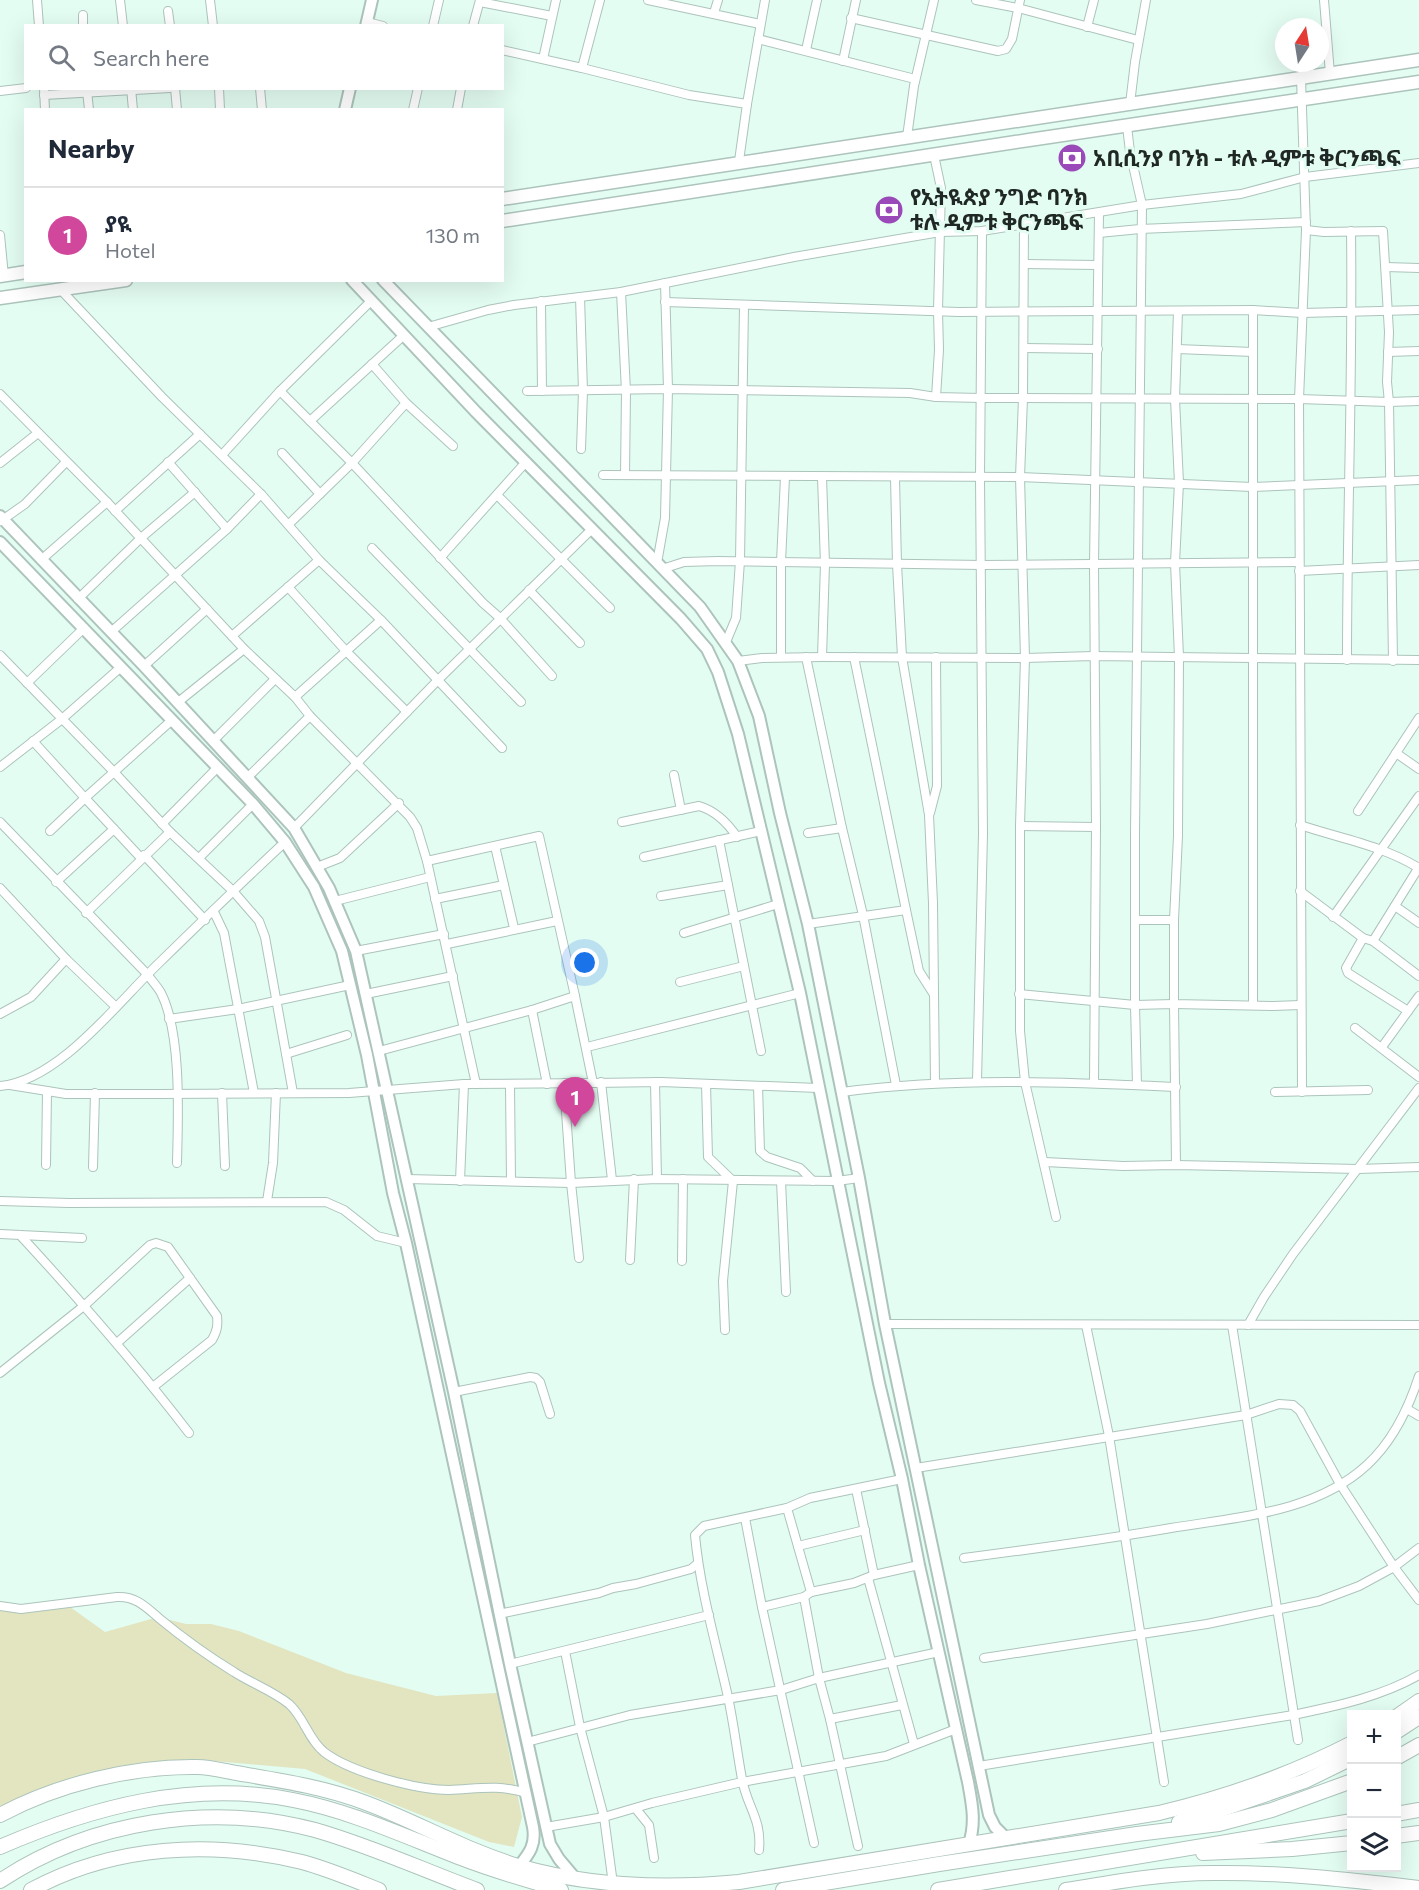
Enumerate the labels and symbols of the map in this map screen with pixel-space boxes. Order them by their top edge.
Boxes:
north arrow [1275,18,1329,72]
bank icon: አቢሲንያ ባንክ - ቱሉ ዲምቱ ቅርንጫፍ [1056,142,1088,174]
place label: አቢሲንያ ባንክ - ቱሉ ዲምቱ ቅርንጫፍ [1093,144,1401,171]
place label: የኢትዪጵያ ንግድ ባንክ ቱሉ ዲምቱ ቅርንጫፍ [910,183,1088,235]
bank icon: የኢትዪጵያ ንግድ ባንክ ቱሉ ዲምቱ ቅርንጫፍ [873,194,905,226]
your location [570,948,599,977]
pin: 1 [556,1078,594,1127]

